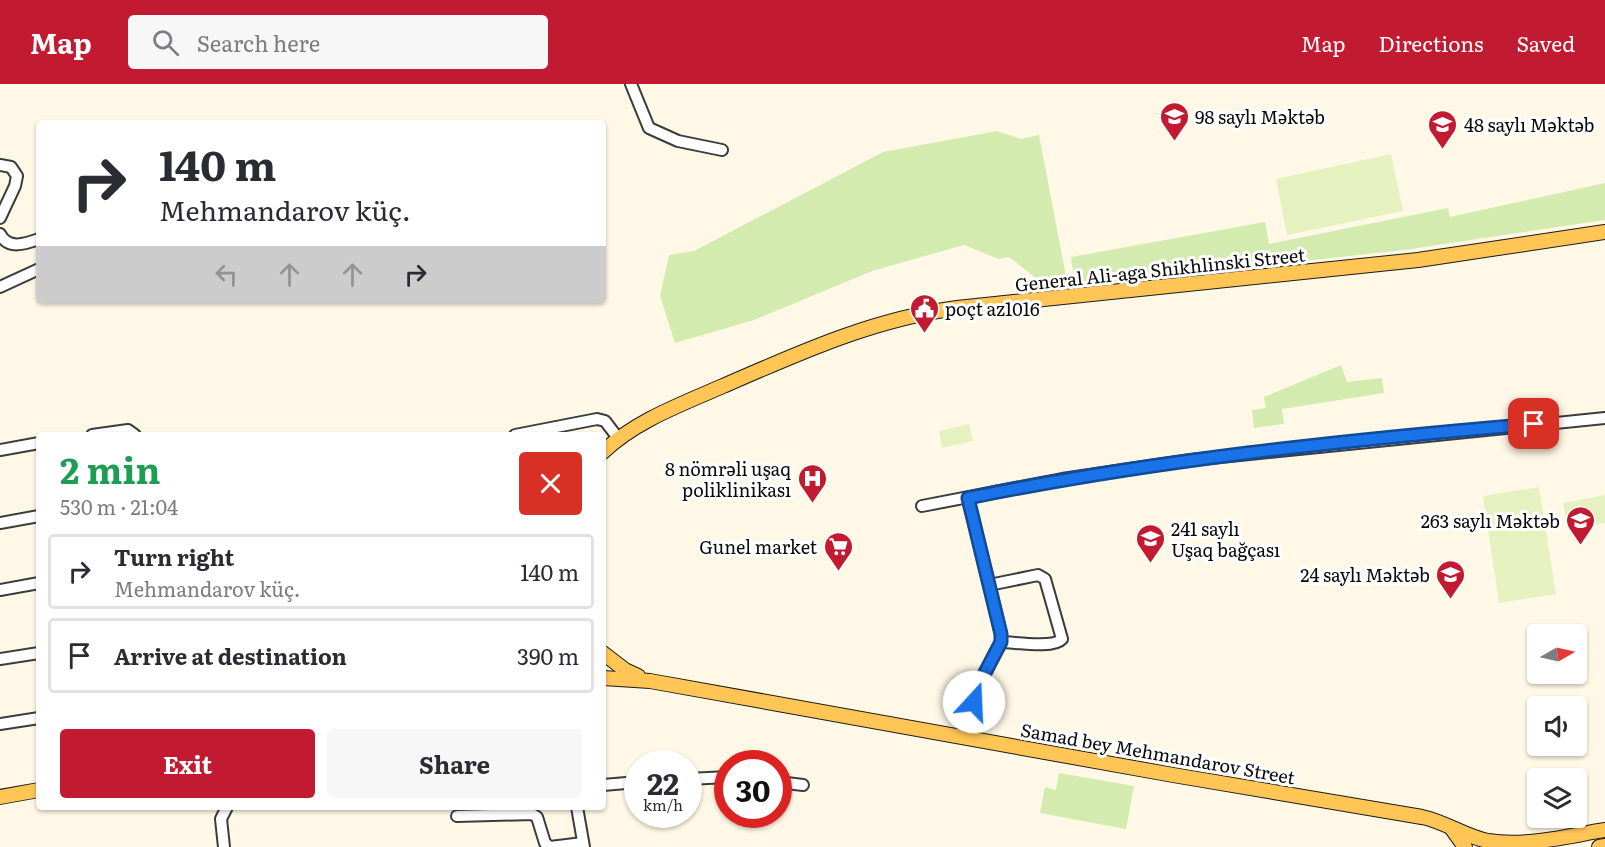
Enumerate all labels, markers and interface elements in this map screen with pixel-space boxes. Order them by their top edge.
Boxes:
search box [128,15,548,69]
text: Map [30,21,92,63]
icon: search [149,26,182,59]
text: Search here [197,26,320,59]
text: Map [1301,27,1346,58]
text: Directions [1379,27,1484,58]
text: Saved [1517,27,1575,58]
school or university icon: 98 saylı Məktəb [1158,100,1190,142]
place label: 98 saylı Məktəb [1195,103,1325,130]
school or university icon: 48 saylı Məktəb [1427,108,1459,150]
place label: 48 saylı Məktəb [1464,111,1595,138]
text: 140 m [159,132,276,194]
icon: right [60,144,138,222]
text: Mehmandarov küç. [159,189,411,229]
street label: General Ali-aga Shikhlinski Street [1014,240,1307,298]
icon: left [210,258,243,291]
icon: ahead [273,258,306,291]
icon: ahead [336,258,369,291]
icon: right [399,258,432,291]
public building icon: poçt az1016 [908,292,940,334]
place label: poçt az1016 [945,295,1040,322]
pin [1508,398,1559,449]
icon: arrive [1517,407,1550,440]
text: 2 min [60,442,161,495]
button: close [519,452,582,515]
place label: 8 nömrəli uşaq poliklinikası [665,455,791,503]
hospital icon: 8 nömrəli uşaq poliklinikası [796,462,828,504]
text: 530 m · 21:04 [60,491,178,521]
school or university icon: 263 saylı Məktəb [1565,504,1597,546]
place label: 263 saylı Məktəb [1421,507,1560,534]
place label: 241 saylı Uşaq bağçası [1171,515,1280,563]
school or university icon: 241 saylı Uşaq bağçası [1134,522,1166,564]
supermarket icon: Gunel market [822,530,854,572]
place label: Gunel market [699,533,818,560]
text: Turn right [114,540,234,573]
icon: right [63,555,96,588]
text: 140 m [520,555,579,588]
school or university icon: 24 saylı Məktəb [1435,558,1467,600]
place label: 24 saylı Məktəb [1300,561,1430,588]
text: Mehmandarov küç. [114,573,301,603]
north arrow [1527,624,1587,684]
map controls [1527,624,1587,828]
icon: arrive [63,639,96,672]
text: Arrive at destination [114,639,347,672]
text: 390 m [517,639,579,672]
position arrow [942,670,1006,734]
button: sound [1527,696,1587,756]
street label: Samad bey Mehmandarov Street [1019,716,1298,791]
button: Exit [60,729,315,798]
button: Share [327,729,582,798]
speed limit sign: 30 [714,750,792,828]
text: 22 [647,760,679,804]
button: layers [1527,768,1587,828]
text: km/h [643,793,683,816]

